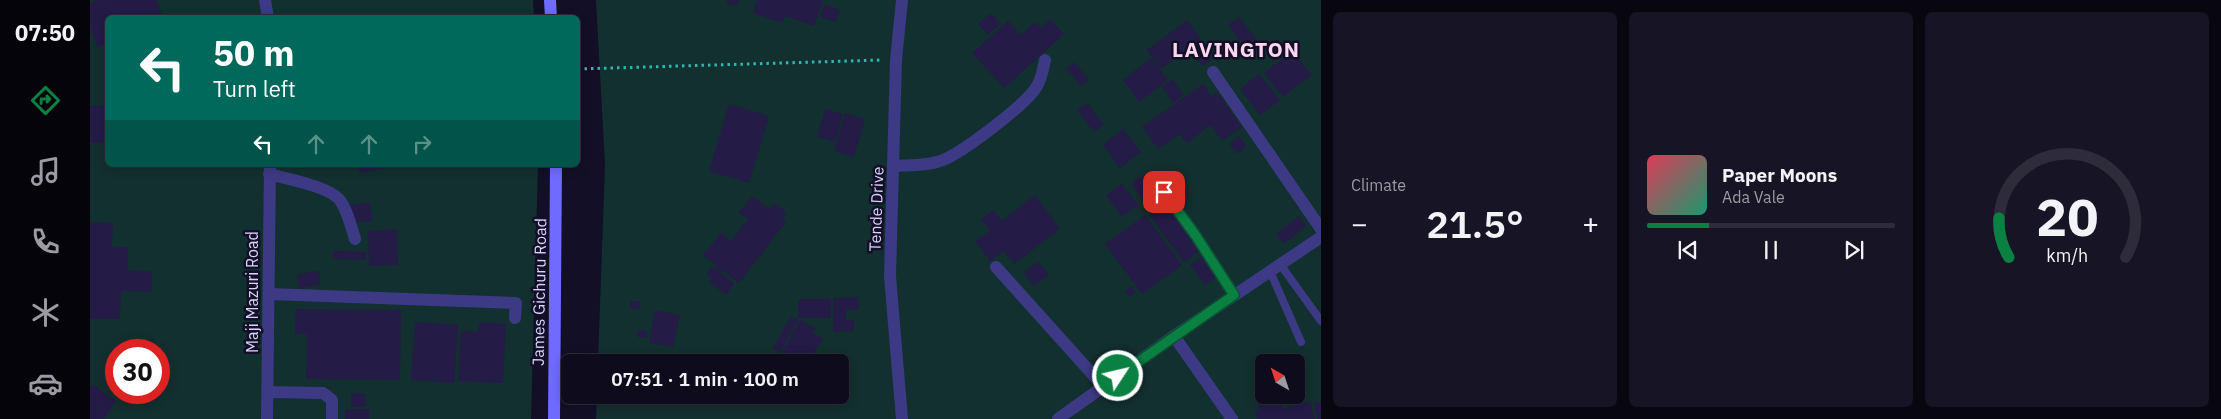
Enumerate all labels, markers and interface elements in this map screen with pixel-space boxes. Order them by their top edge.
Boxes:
text: 07:50 [15,18,75,47]
text: 50 m [213,30,295,76]
icon: left [130,35,195,100]
district label: LAVINGTON [1172,35,1300,63]
text: Turn left [213,74,296,103]
icon: directions [28,83,63,118]
icon: left [249,130,277,158]
icon: ahead [302,130,330,158]
icon: ahead [355,130,383,158]
icon: right [408,130,436,158]
icon: music [28,154,63,189]
text: Paper Moons [1722,163,1837,187]
street label: Tende Drive [865,166,887,252]
pin [1143,171,1185,213]
text: Climate [1351,175,1406,195]
icon: arrive [1150,178,1178,206]
text: 20 [2036,183,2098,250]
text: Ada Vale [1722,187,1785,207]
text: 21.5° [1426,199,1524,248]
text: − [1351,205,1368,242]
text: + [1582,205,1599,242]
street label: James Gichuru Road [528,218,550,366]
icon: phone [28,224,63,259]
street label: Maji Mazuri Road [242,231,262,353]
icon: previous [1674,236,1702,264]
icon: pause [1757,236,1785,264]
icon: next [1840,236,1868,264]
text: km/h [2046,244,2088,267]
icon: climate [28,295,63,330]
speed limit sign: 30 [105,339,170,404]
position arrow [1091,349,1143,401]
north arrow [1255,354,1305,404]
map controls [1255,354,1305,404]
icon: car [28,366,63,401]
text: 07:51 · 1 min · 100 m [611,367,799,391]

